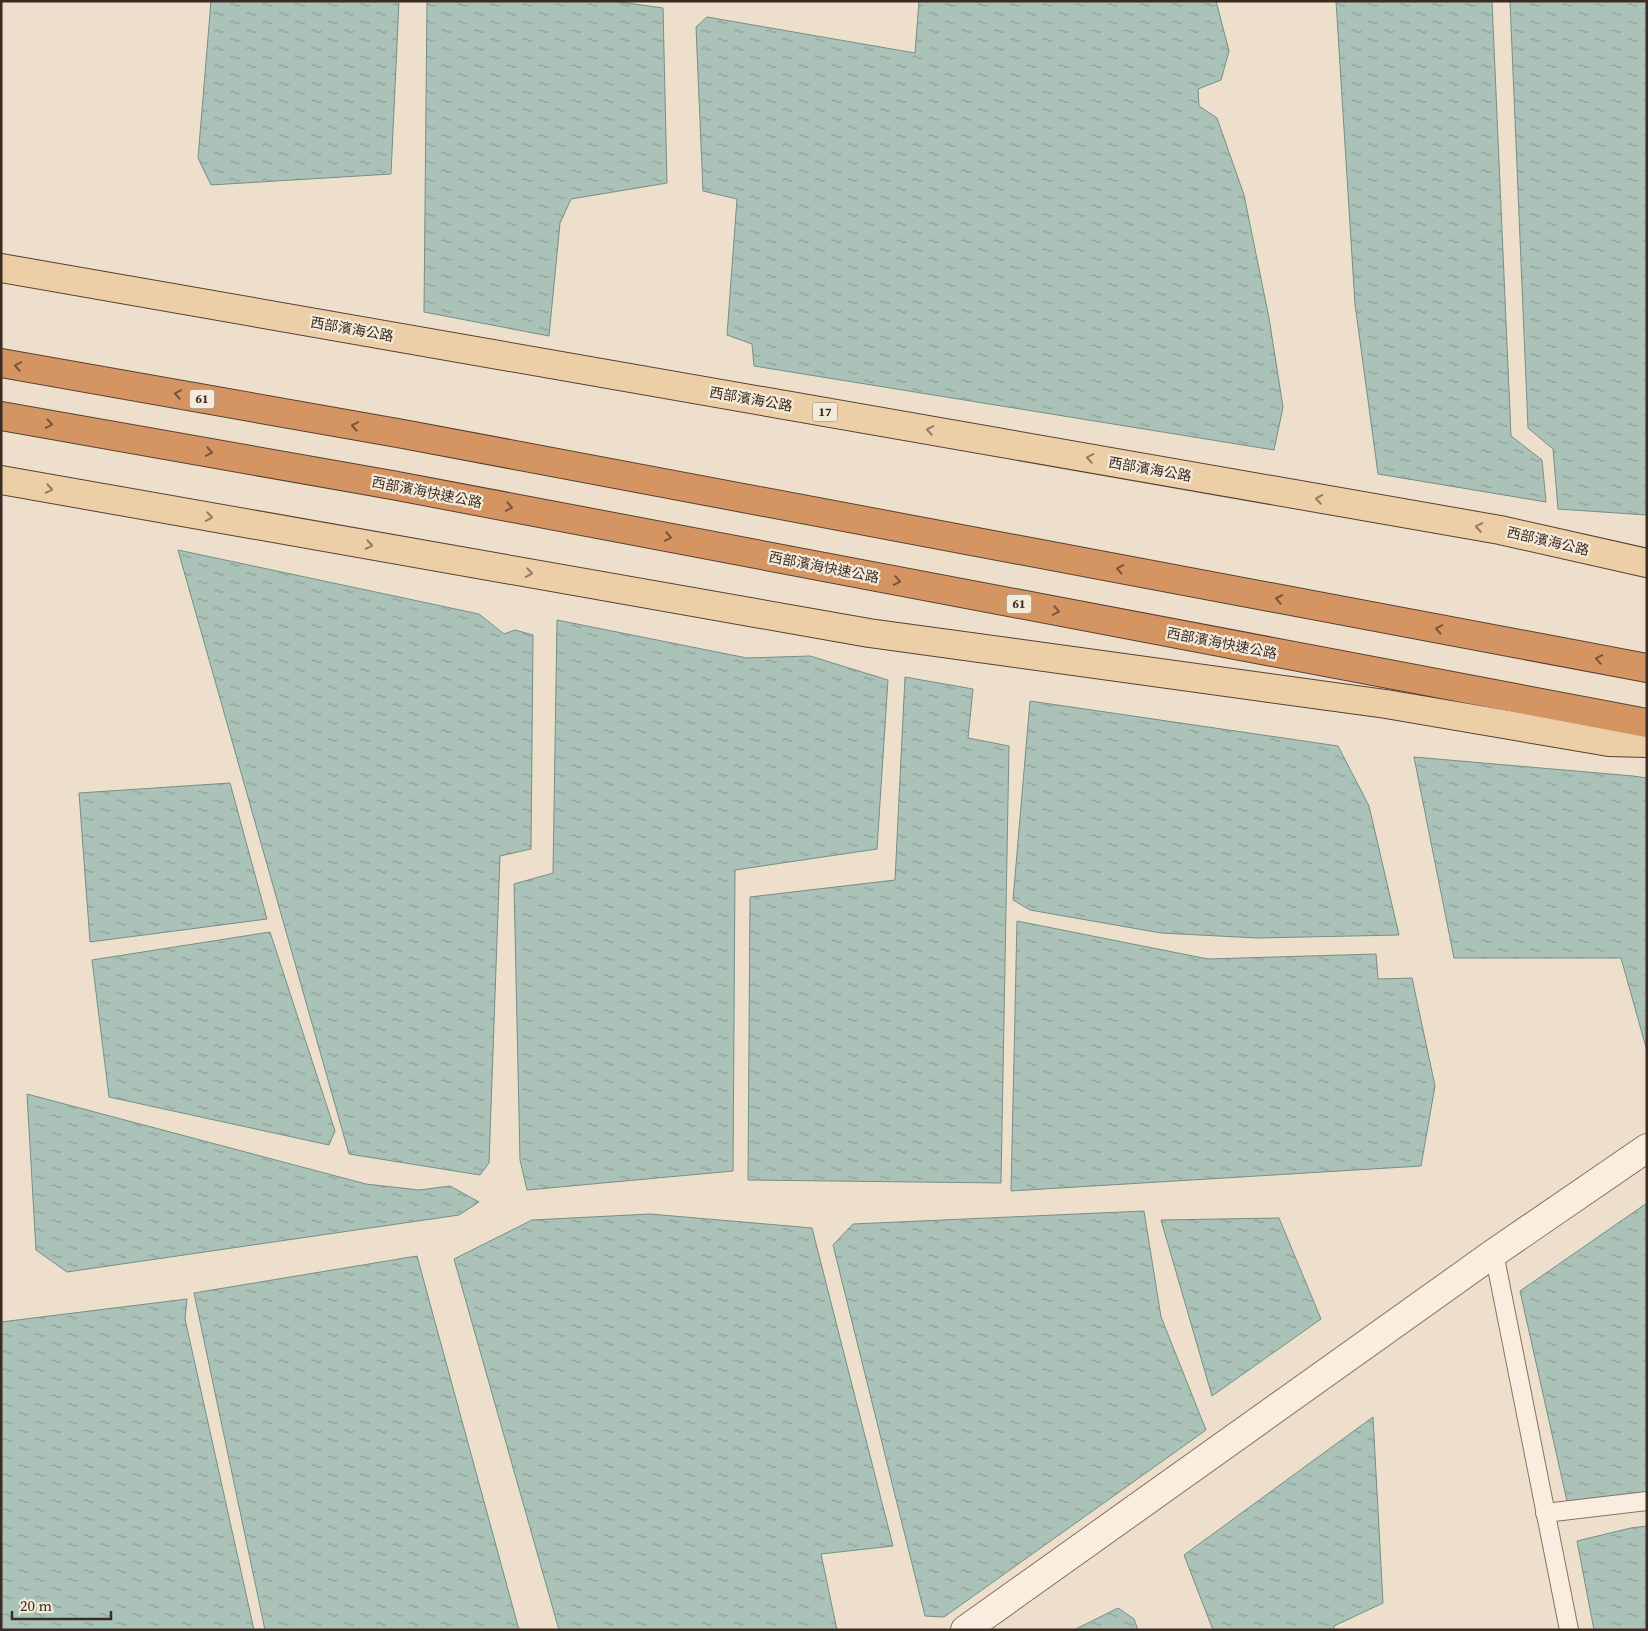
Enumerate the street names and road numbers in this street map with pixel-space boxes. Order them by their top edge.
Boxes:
street label: 西部濱海公路 [309,312,395,346]
street label: 西部濱海公路 [708,382,794,416]
road number: 61 [190,389,214,408]
road number: 17 [812,402,838,422]
street label: 西部濱海公路 [1107,452,1193,486]
street label: 西部濱海快速公路 [370,471,484,513]
street label: 西部濱海公路 [1505,522,1591,560]
street label: 西部濱海快速公路 [767,546,881,588]
road number: 61 [1006,594,1032,614]
street label: 西部濱海快速公路 [1165,622,1279,664]

